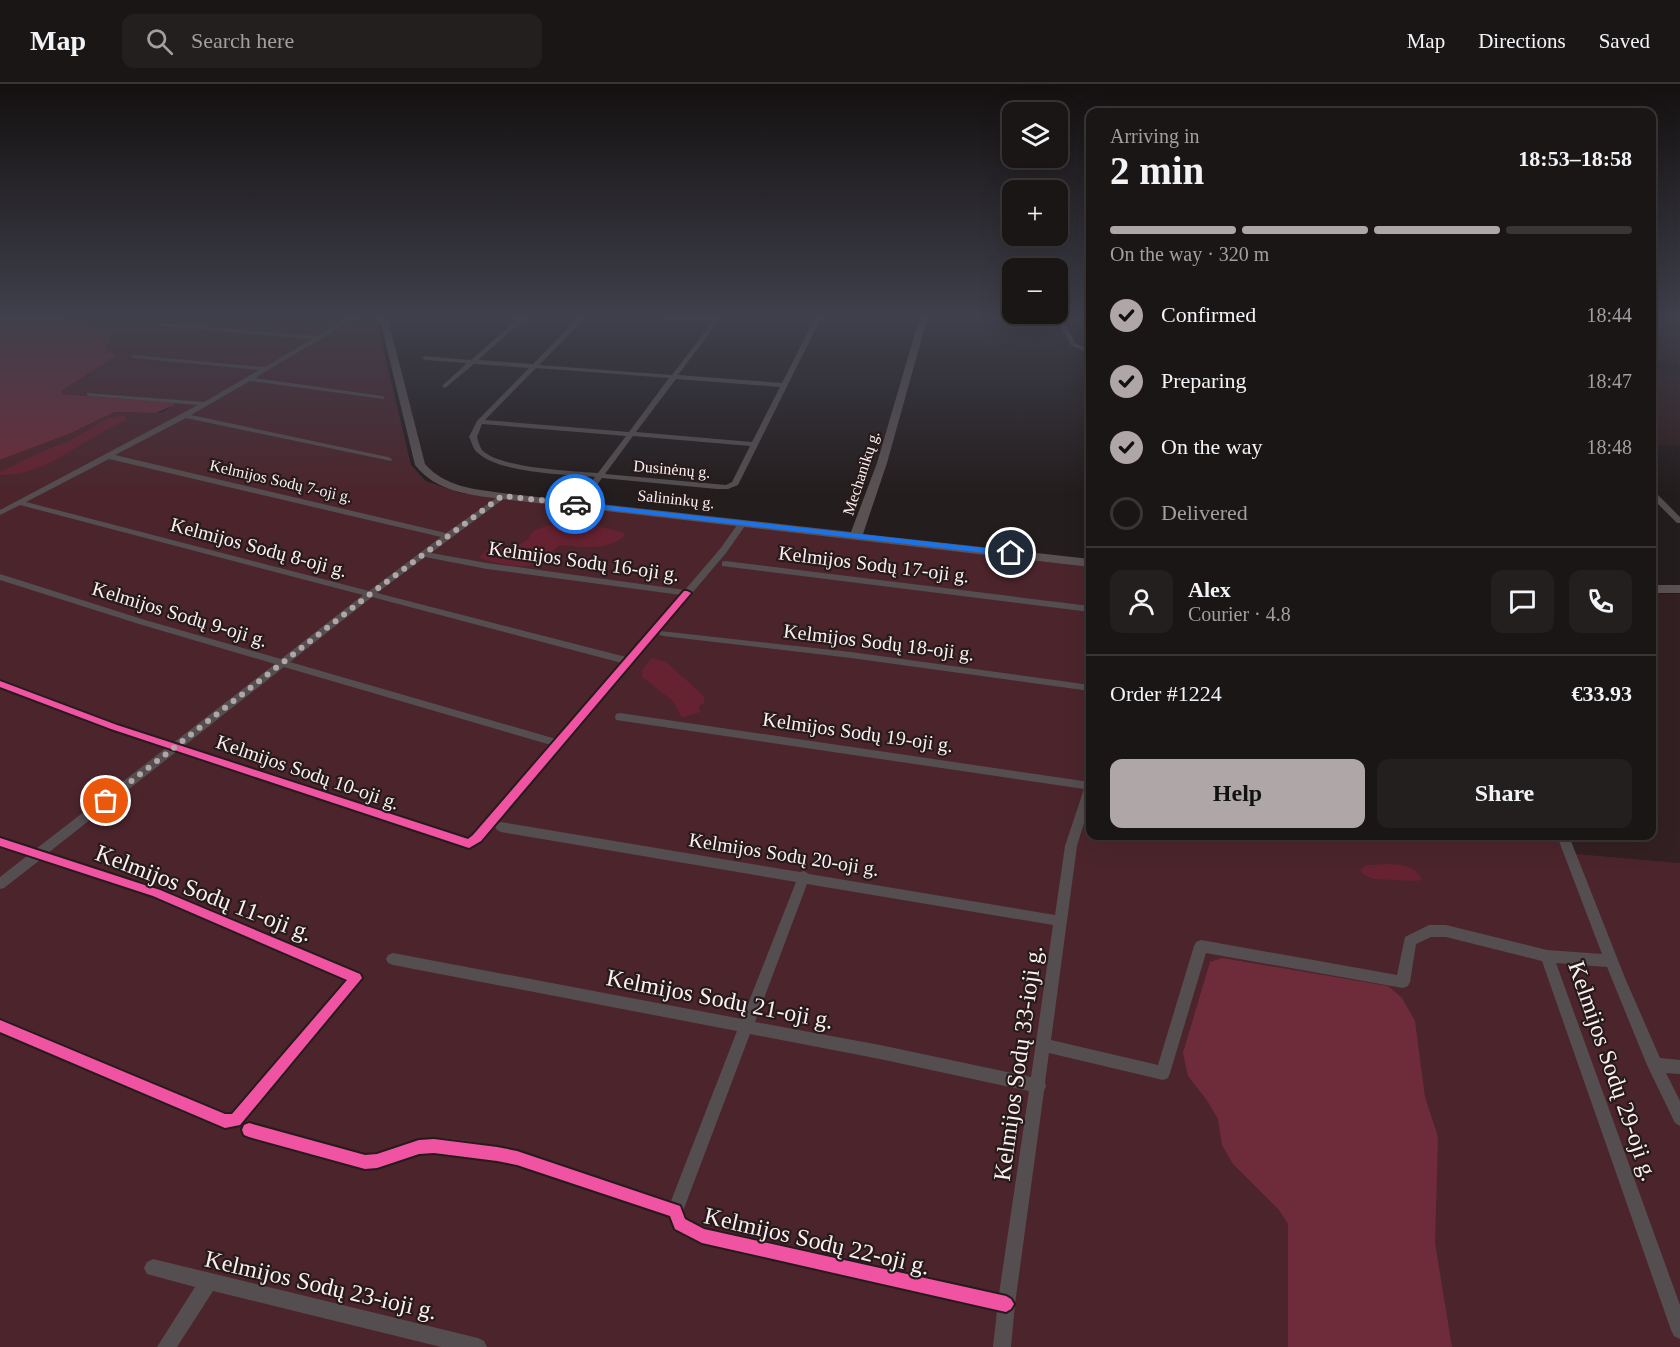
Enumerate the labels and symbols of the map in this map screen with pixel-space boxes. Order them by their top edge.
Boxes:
street label: Mechanikų g. [839,429,884,518]
street label: Kelmijos Sodų 7-oji g. [208,456,354,507]
street label: Dusinėnų g. [633,457,711,482]
courier [545,474,605,534]
street label: Salininkų g. [637,487,715,512]
street label: Kelmijos Sodų 8-oji g. [168,513,350,582]
pin [985,527,1036,578]
street label: Kelmijos Sodų 16-oji g. [487,537,681,586]
street label: Kelmijos Sodų 17-oji g. [777,541,971,588]
street label: Kelmijos Sodų 9-oji g. [89,577,270,652]
street label: Kelmijos Sodų 18-oji g. [782,619,976,666]
street label: Kelmijos Sodų 19-oji g. [761,708,955,757]
street label: Kelmijos Sodų 10-oji g. [213,730,402,815]
pin [80,775,131,826]
street label: Kelmijos Sodų 20-oji g. [687,828,881,881]
street label: Kelmijos Sodų 11-oji g. [92,840,316,946]
street label: Kelmijos Sodų 33-ioji g. [989,944,1047,1182]
street label: Kelmijos Sodų 29-oji g. [1563,958,1663,1184]
street label: Kelmijos Sodų 21-oji g. [604,964,836,1034]
street label: Kelmijos Sodų 22-oji g. [702,1202,932,1280]
street label: Kelmijos Sodų 23-ioji g. [202,1246,440,1324]

